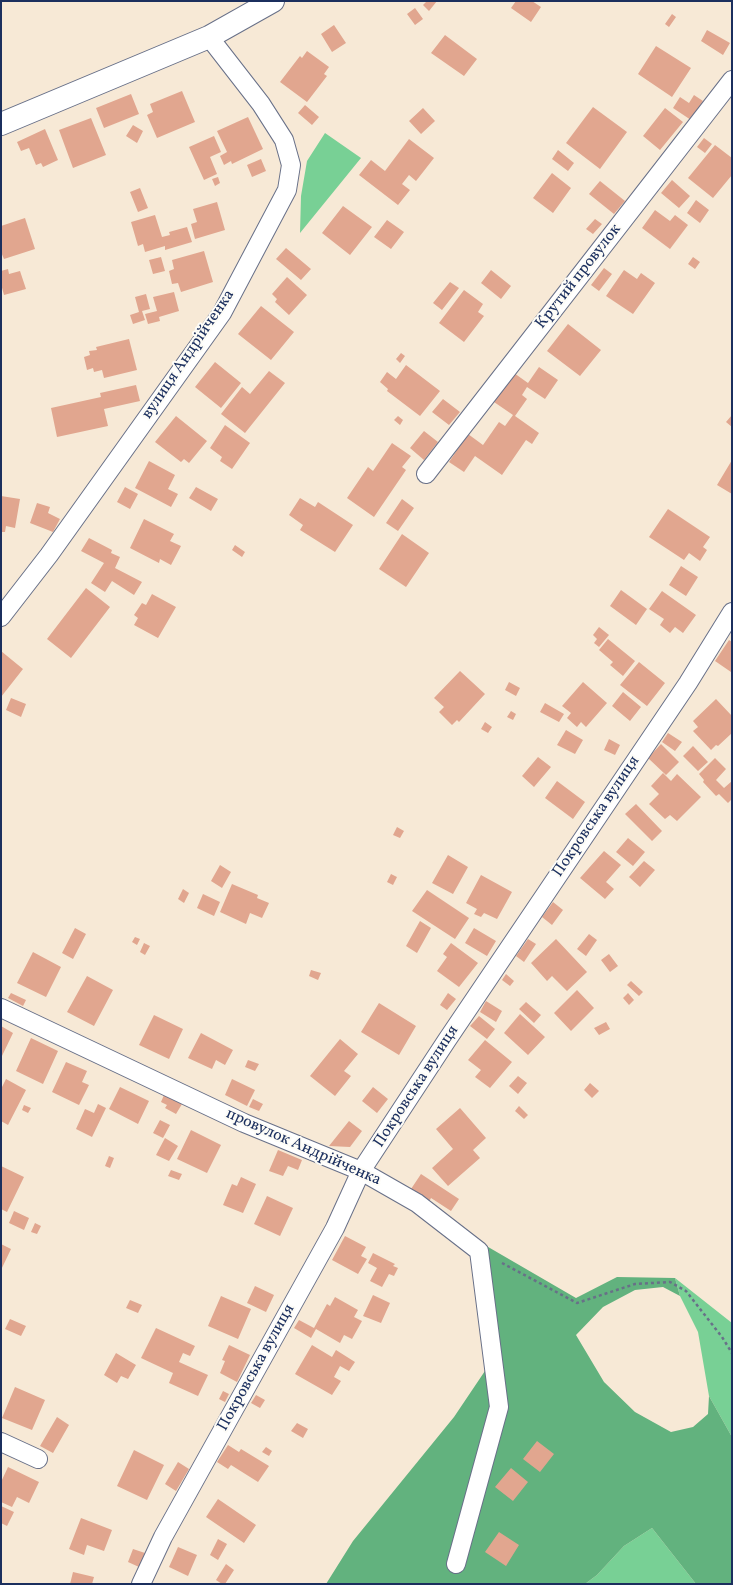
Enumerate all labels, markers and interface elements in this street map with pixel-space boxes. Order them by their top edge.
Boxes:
street label: Крутий провулок [532,221,626,333]
street label: вулиця Андрійченка [139,287,239,423]
street label: Покровська вулиця [549,753,645,881]
street label: Покровська вулиця [370,1022,464,1152]
street label: провулок Андрійченка [222,1105,384,1191]
street label: Покровська вулиця [214,1301,300,1435]

